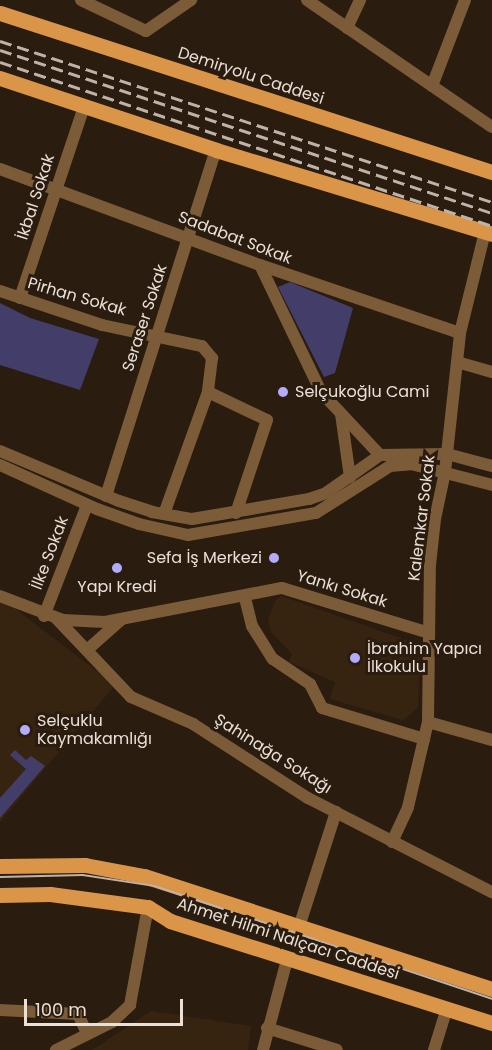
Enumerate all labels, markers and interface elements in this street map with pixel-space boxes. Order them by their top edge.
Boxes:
street label: Demiryolu Caddesi [176,43,326,109]
street label: İkbal Sokak [13,152,59,242]
street label: Sadabat Sokak [175,207,295,269]
street label: Seraser Sokak [119,262,171,374]
street label: Pirhan Sokak [25,274,129,320]
place label: Selçukoğlu Cami [295,382,430,402]
marker: Selçukoğlu Cami [276,385,290,399]
street label: Kalemkar Sokak [405,454,439,582]
street label: İlke Sokak [27,514,73,592]
place label: Sefa İş Merkezi [147,548,262,568]
marker: Sefa İş Merkezi [267,551,281,565]
marker: Yapı Kredi [110,561,124,575]
street label: Yankı Sokak [294,566,390,612]
place label: Yapı Kredi [77,577,157,597]
place label: İbrahim Yapıcı İlkokulu [367,639,482,677]
marker: İbrahim Yapıcı İlkokulu [348,651,362,665]
street label: Şahinağa Sokağı [211,710,335,798]
place label: Selçuklu Kaymakamlığı [37,711,152,749]
marker: Selçuklu Kaymakamlığı [18,723,32,737]
street label: Ahmet Hilmi Nalçacı Caddesi [174,894,402,984]
scale bar [27,987,186,1025]
text: 100 m [35,997,87,1022]

